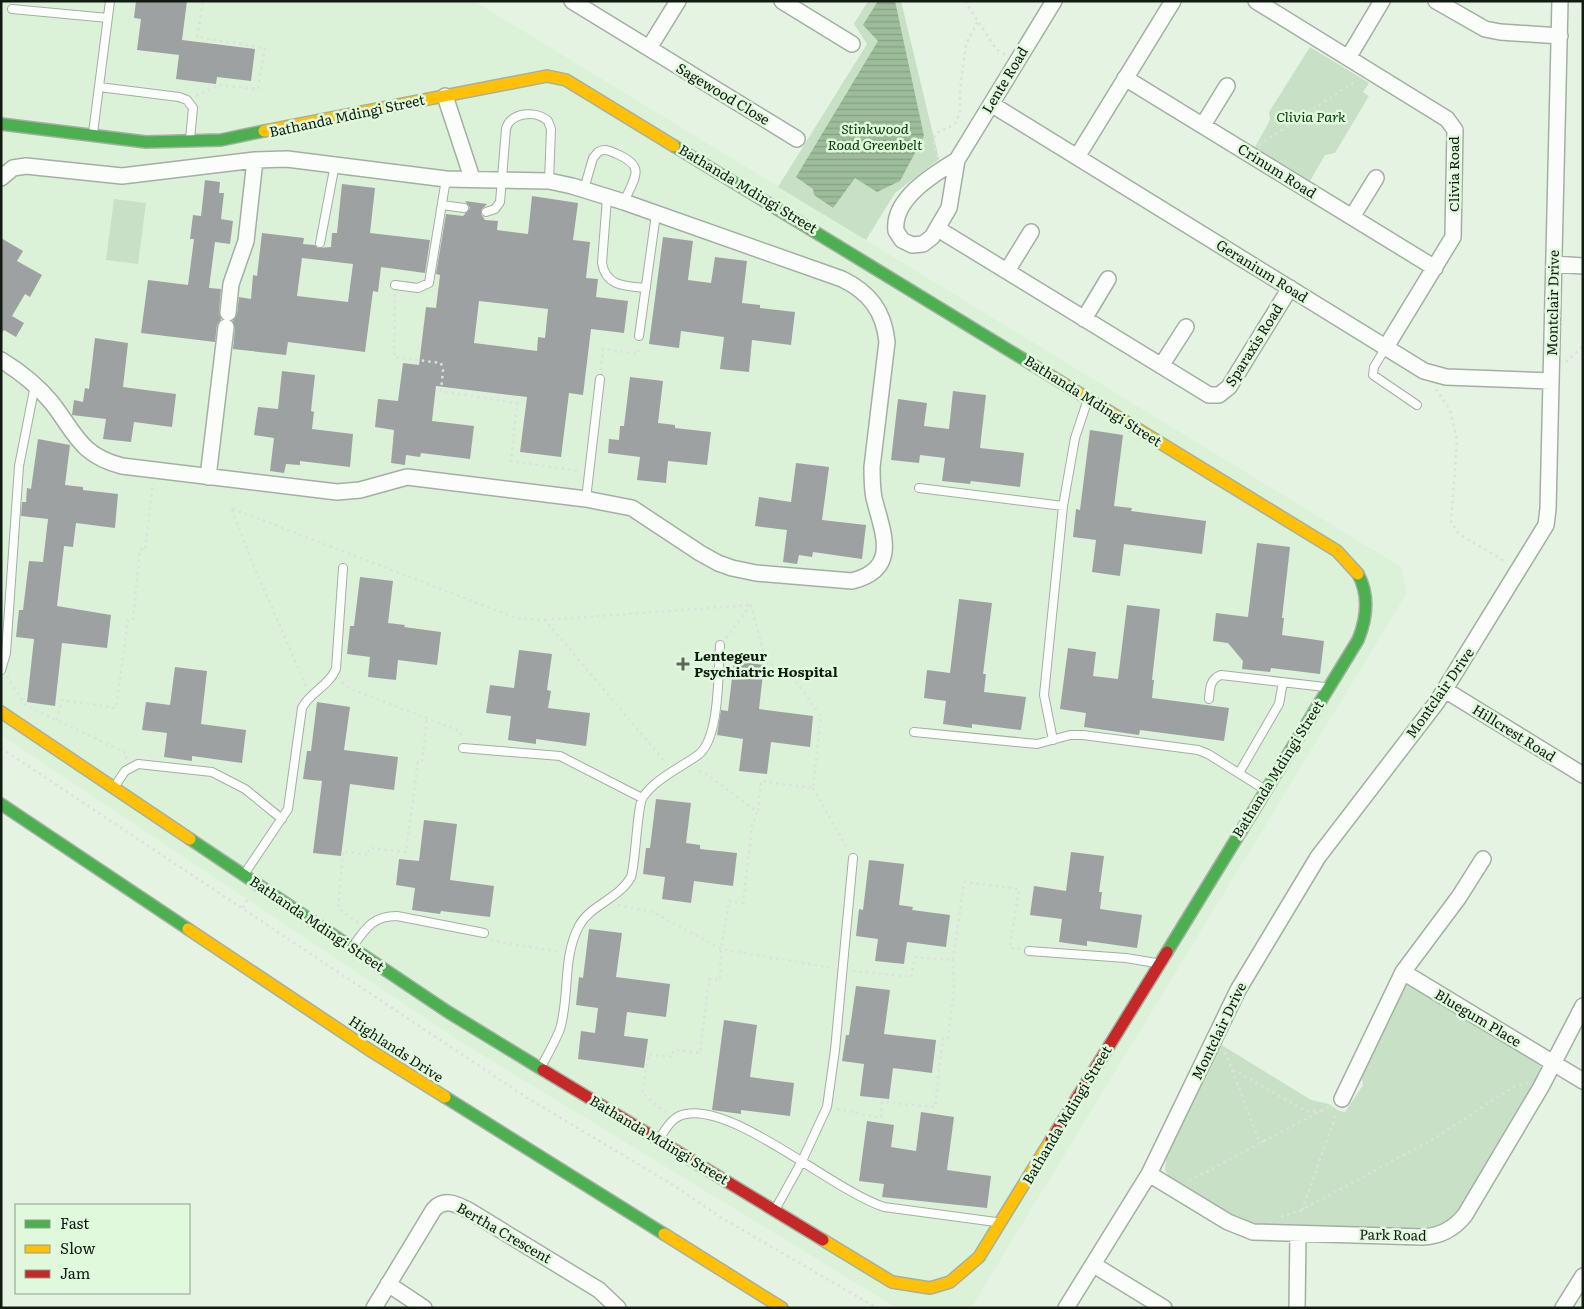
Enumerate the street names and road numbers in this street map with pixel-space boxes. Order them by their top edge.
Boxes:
street label: Lente Road [976,42,1032,117]
street label: Sagewood Close [673,57,774,129]
street label: Bathanda Mdingi Street [267,89,427,141]
street label: Clivia Road [1443,136,1463,212]
street label: Crinum Road [1234,138,1321,202]
street label: Bathanda Mdingi Street [675,139,822,238]
street label: Geranium Road [1213,234,1313,307]
street label: Montclair Drive [1541,250,1563,356]
street label: Sparaxis Road [1220,299,1287,390]
street label: Bathanda Mdingi Street [1021,350,1166,451]
street label: Montclair Drive [1401,643,1478,742]
street label: Bathanda Mdingi Street [1227,696,1328,841]
street label: Hillcrest Road [1469,699,1560,766]
street label: Bathanda Mdingi Street [246,871,389,976]
street label: Montclair Drive [1186,978,1250,1083]
street label: Bluegum Place [1431,983,1526,1051]
street label: Highlands Drive [345,1010,448,1086]
street label: Bathanda Mdingi Street [1017,1041,1116,1188]
street label: Bathanda Mdingi Street [586,1090,733,1189]
street label: Bertha Crescent [453,1197,556,1268]
street label: Park Road [1359,1223,1427,1245]

